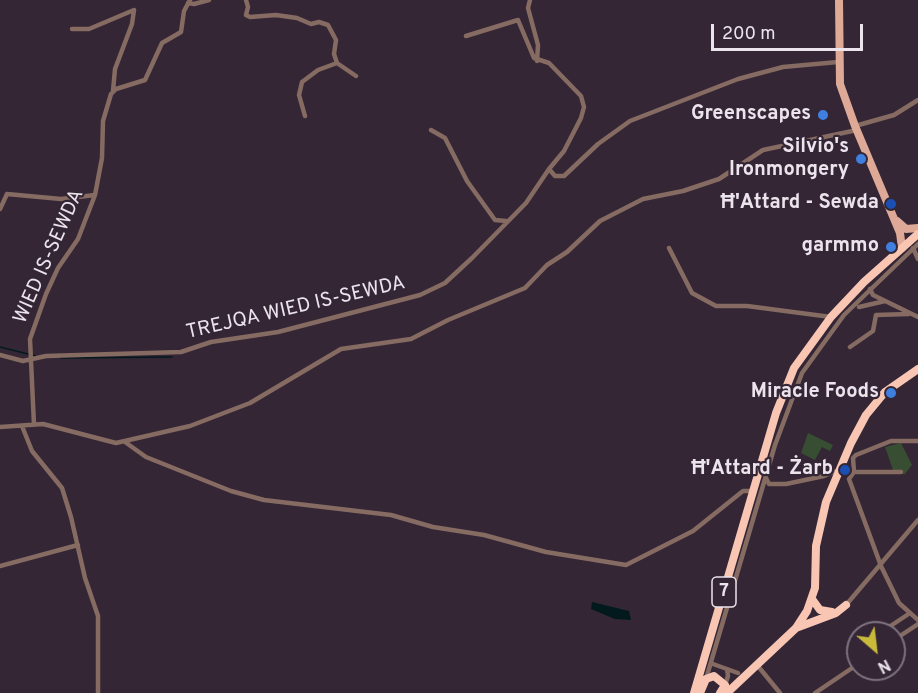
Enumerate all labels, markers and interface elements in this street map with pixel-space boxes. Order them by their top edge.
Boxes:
scale bar [714,12,866,50]
text: 200 m [722,23,775,46]
place label: Greenscapes [691,103,811,127]
marker: Greenscapes [816,108,830,122]
place label: Silvio's Ironmongery [729,136,849,183]
marker: Silvio's Ironmongery [854,152,868,166]
street label: WIED IS-SEWDA [10,186,90,328]
place label: Ħ'Attard - Sewda [720,192,879,216]
marker: Ħ'Attard - Sewda [884,197,898,211]
place label: garmmo [802,235,879,259]
marker: garmmo [884,240,898,254]
street label: TREJQA WIED IS-SEWDA [184,272,408,346]
place label: Miracle Foods [751,381,879,405]
marker: Miracle Foods [884,386,898,400]
place label: Ħ'Attard - Żarb [691,458,833,482]
marker: Ħ'Attard - Żarb [838,463,852,477]
road number: 7 [712,577,736,607]
north arrow [846,621,906,681]
text: N [874,654,893,677]

